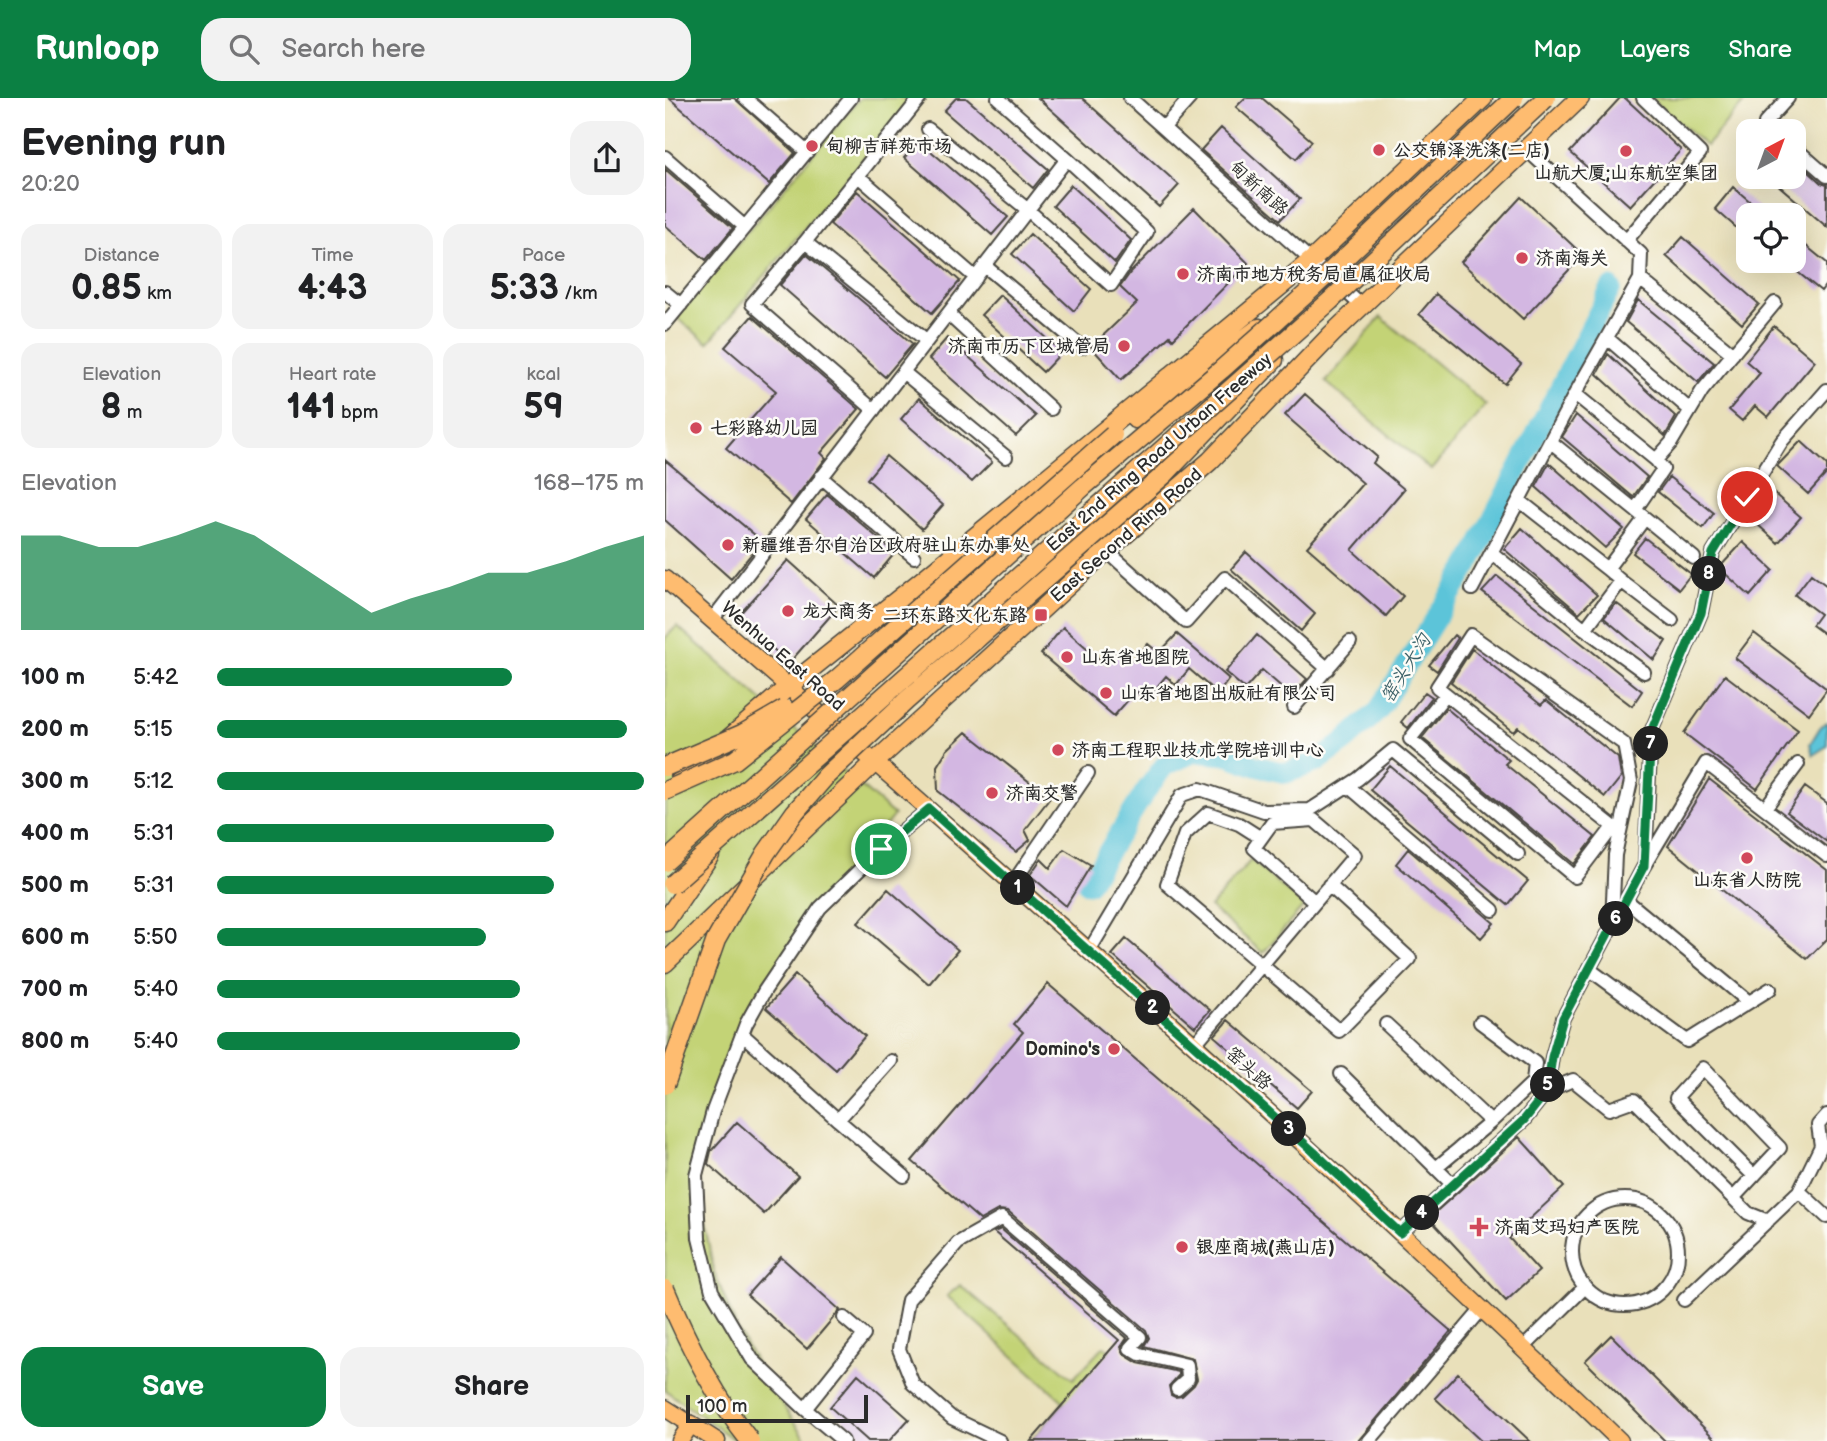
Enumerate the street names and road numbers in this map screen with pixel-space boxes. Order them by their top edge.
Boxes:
street label: 甸新南路 [1225,156,1292,220]
street label: East 2nd Ring Road Urban Freeway [1042,348,1277,556]
street label: East Second Ring Road [1046,464,1206,607]
street label: Wenhua East Road [717,597,848,715]
street label: 窑头路 [1222,1043,1276,1094]

